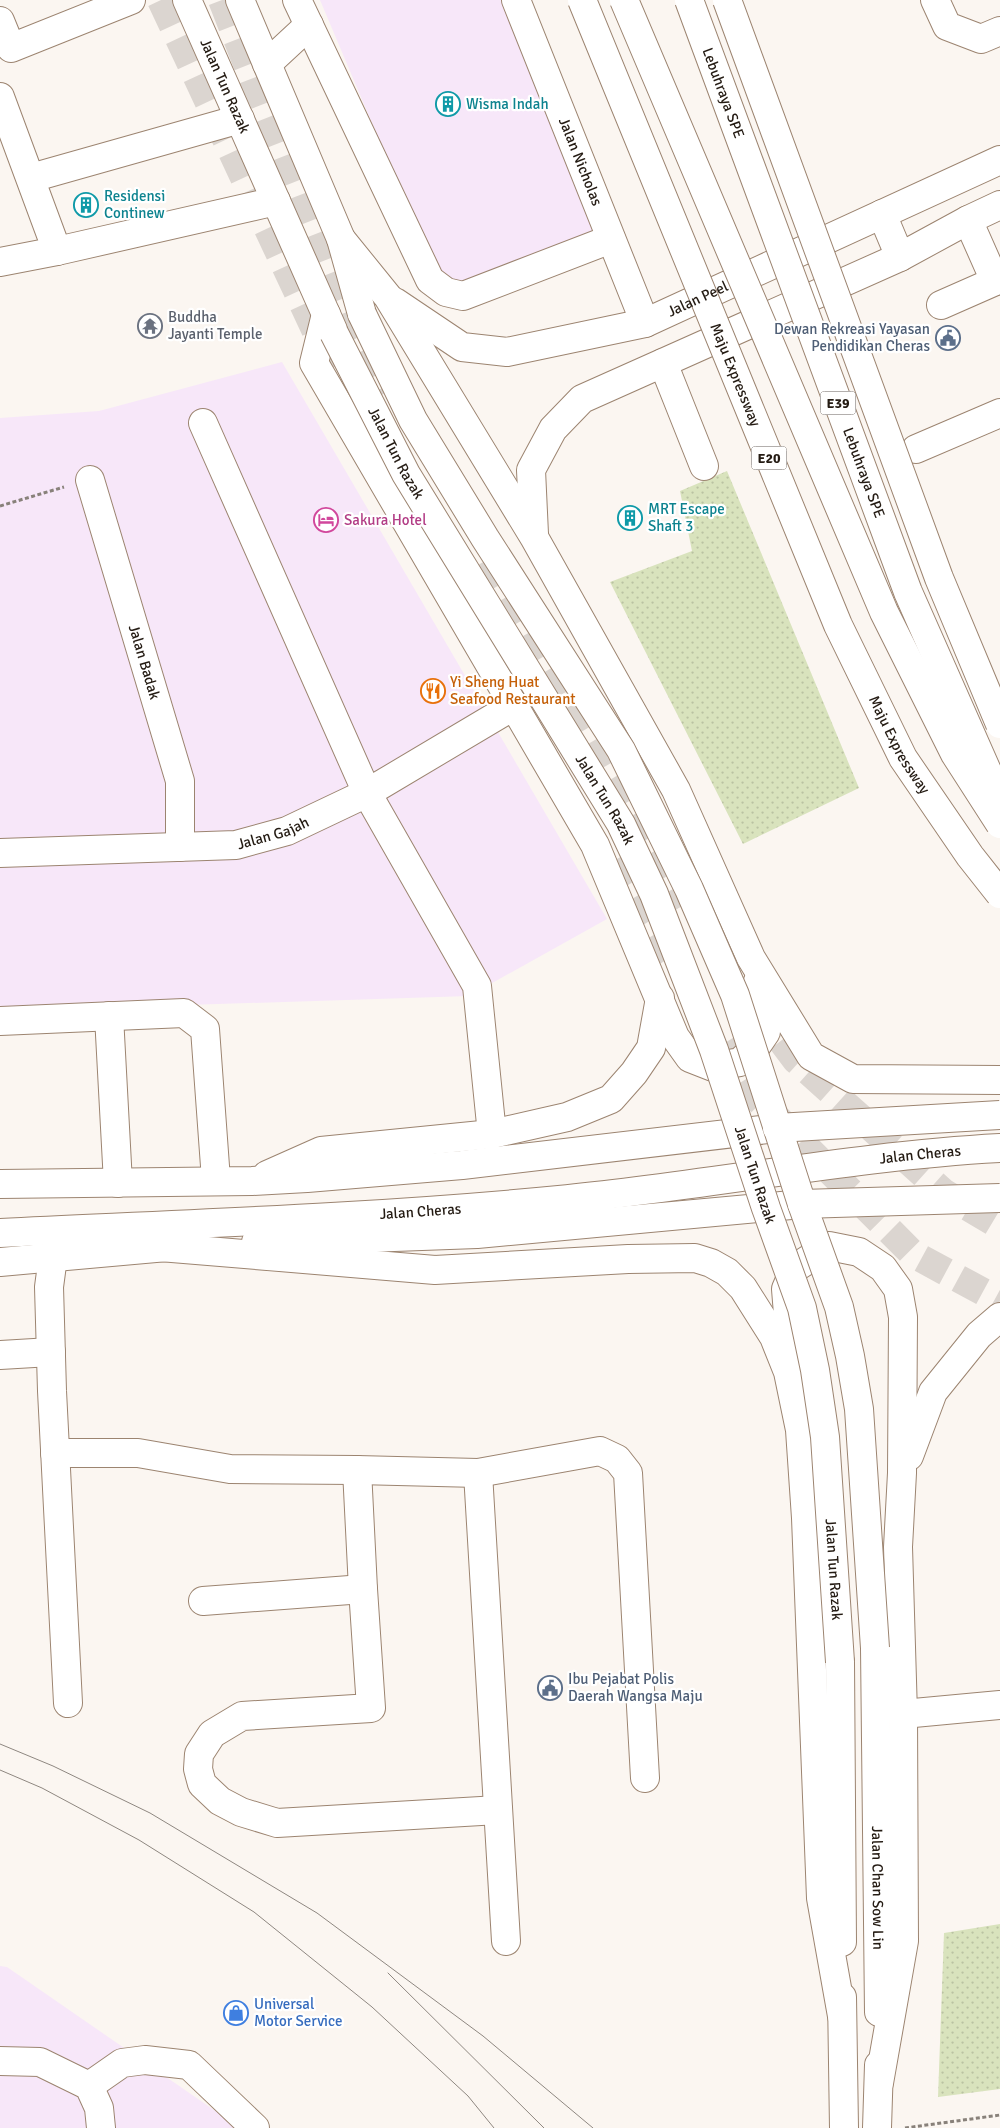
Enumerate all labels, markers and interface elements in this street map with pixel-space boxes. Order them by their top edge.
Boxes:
street label: Jalan Tun Razak [196,36,254,137]
street label: Lebuhraya SPE [698,45,748,141]
building icon: Wisma Indah [435,91,461,117]
place label: Wisma Indah [466,95,549,113]
street label: Jalan Nicholas [555,115,606,209]
place label: Residensi Continew [104,187,165,222]
building icon: Residensi Continew [73,192,99,218]
street label: Jalan Peel [664,277,731,321]
place label: Buddha Jayanti Temple [168,308,262,343]
temple icon: Buddha Jayanti Temple [137,313,163,339]
place label: Dewan Rekreasi Yayasan Pendidikan Cheras [774,320,930,355]
street label: Maju Expressway [706,321,765,429]
public building icon: Dewan Rekreasi Yayasan Pendidikan Cheras [935,325,961,351]
road number: E39 [820,392,856,414]
street label: Jalan Tun Razak [364,404,428,503]
street label: Lebuhraya SPE [839,425,889,520]
road number: E20 [752,446,786,469]
place label: MRT Escape Shaft 3 [648,500,725,535]
building icon: MRT Escape Shaft 3 [617,505,643,531]
hotel icon: Sakura Hotel [313,507,339,533]
place label: Sakura Hotel [344,511,427,529]
street label: Jalan Badak [125,622,164,702]
place label: Yi Sheng Huat Seafood Restaurant [450,673,576,708]
restaurant icon: Yi Sheng Huat Seafood Restaurant [420,678,446,704]
street label: Maju Expressway [865,693,934,797]
street label: Jalan Tun Razak [571,751,639,848]
street label: Jalan Gajah [235,813,312,853]
street label: Jalan Tun Razak [731,1124,780,1226]
street label: Jalan Cheras [878,1142,962,1168]
street label: Jalan Cheras [379,1199,462,1223]
street label: Jalan Tun Razak [821,1518,846,1621]
place label: Ibu Pejabat Polis Daerah Wangsa Maju [568,1670,703,1705]
public building icon: Ibu Pejabat Polis Daerah Wangsa Maju [537,1675,563,1701]
street label: Jalan Chan Sow Lin [868,1826,887,1950]
place label: Universal Motor Service [254,1995,343,2030]
shop icon: Universal Motor Service [223,2000,249,2026]

